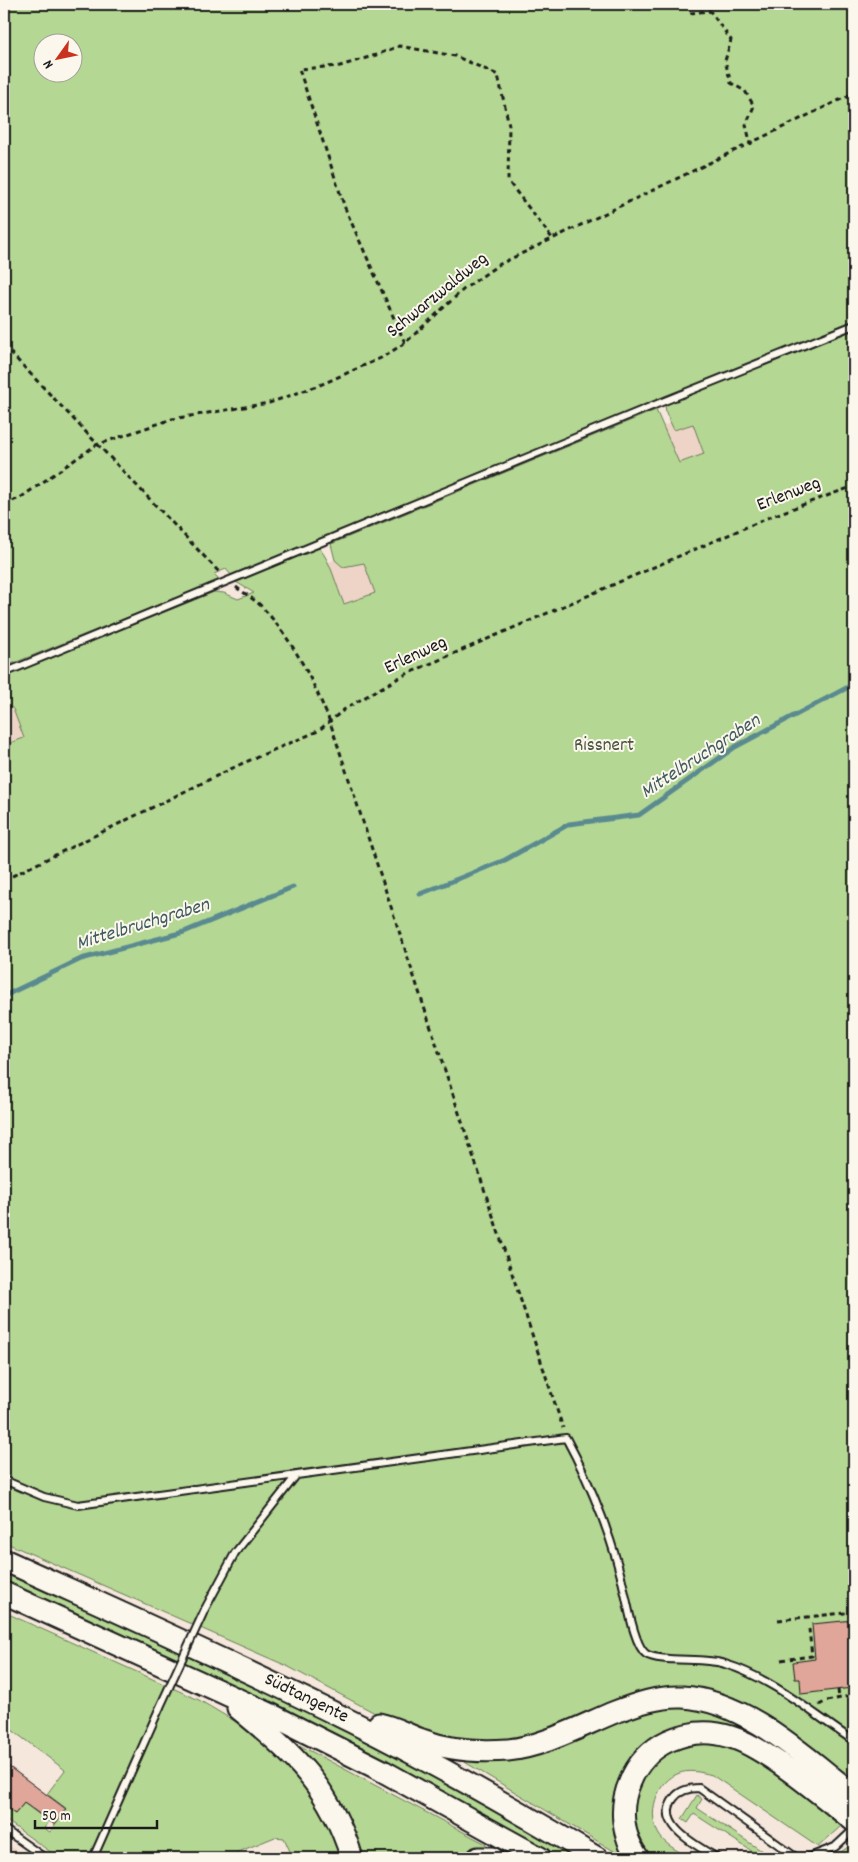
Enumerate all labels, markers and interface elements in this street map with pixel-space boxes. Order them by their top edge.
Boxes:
north arrow [32,32,82,82]
text: N [38,56,59,72]
street label: Schwarzwaldweg [381,247,495,345]
street label: Erlenweg [753,471,825,519]
street label: Erlenweg [380,630,452,682]
water label: Mittelbruchgraben [636,707,767,806]
park label: Rissnert [574,733,634,760]
water label: Mittelbruchgraben [73,891,214,959]
street label: Südtangente [259,1667,353,1731]
scale bar [35,1797,158,1829]
text: 50 m [42,1806,71,1828]

